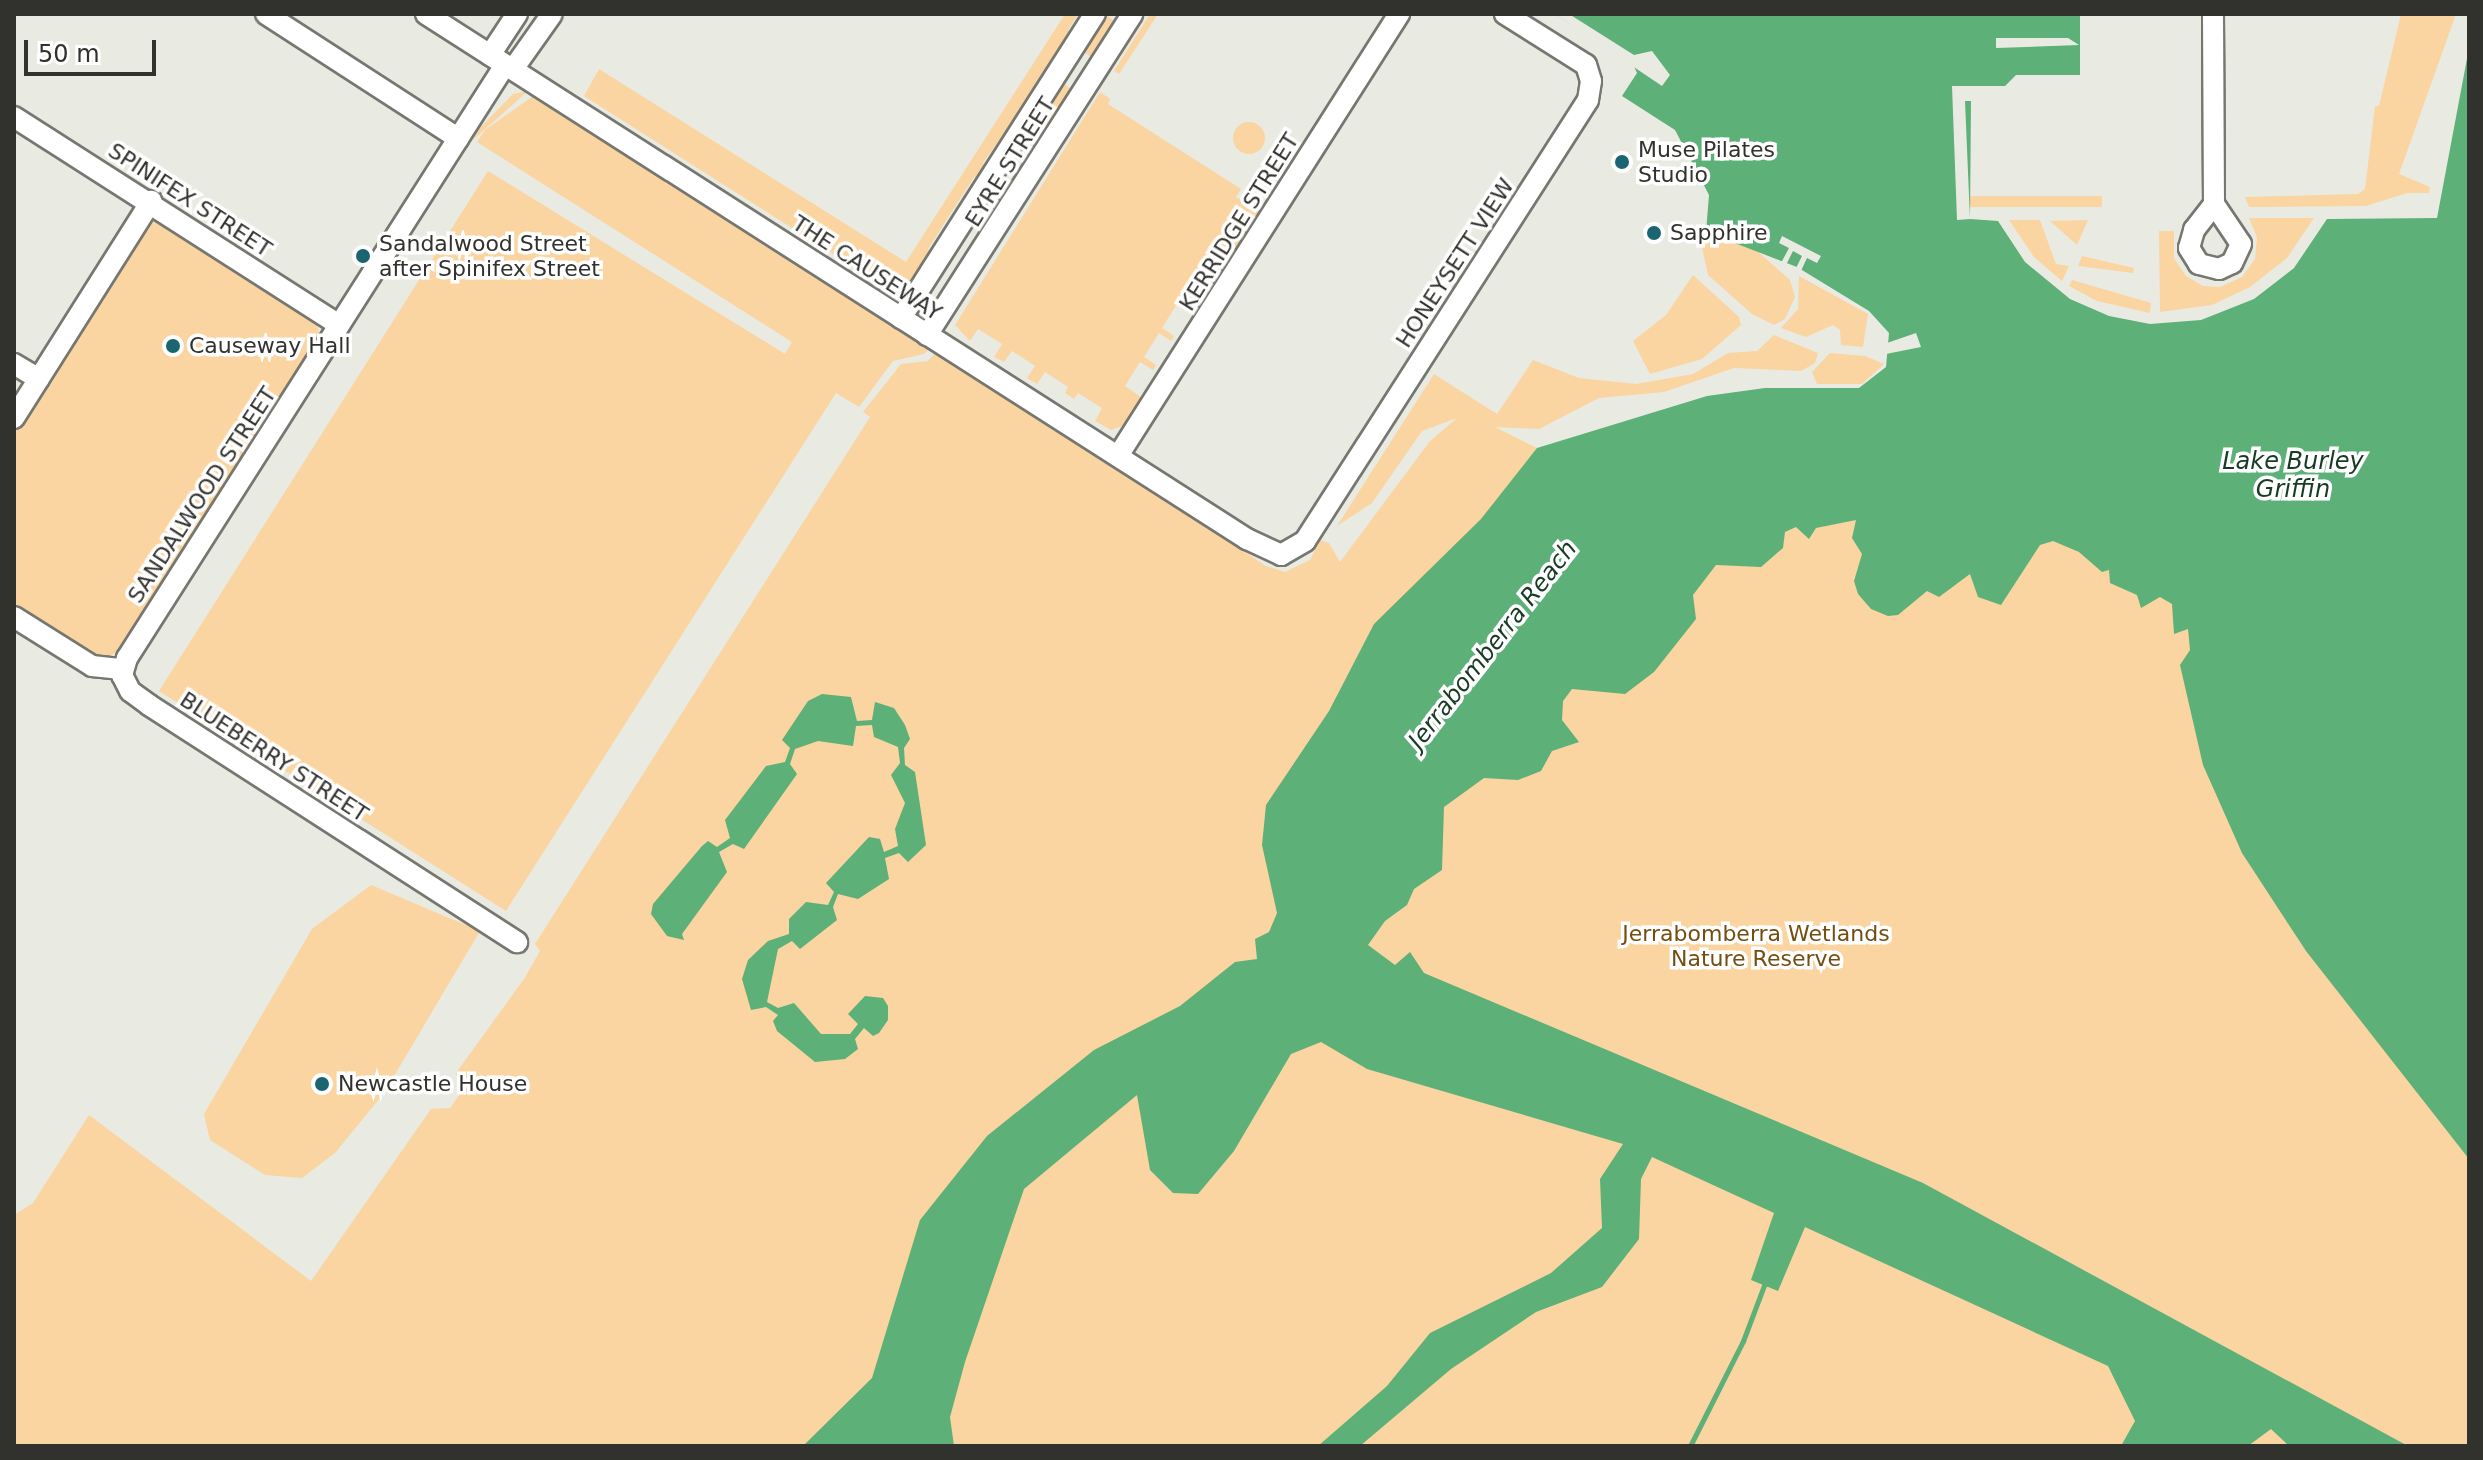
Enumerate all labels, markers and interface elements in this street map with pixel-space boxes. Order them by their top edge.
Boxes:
scale bar [28,24,160,74]
text: 50 m [38,40,100,68]
street label: EYRE STREET [960,92,1060,232]
street label: KERRIDGE STREET [1174,128,1304,316]
place label: Muse Pilates Studio [1638,136,1775,188]
street label: SPINIFEX STREET [103,137,277,263]
marker: Muse Pilates Studio [1613,153,1631,171]
street label: HONEYSETT VIEW [1391,174,1519,352]
street label: THE CAUSEWAY [787,210,947,326]
place label: Sapphire [1670,220,1768,246]
marker: Sapphire [1645,224,1663,242]
place label: Sandalwood Street after Spinifex Street [379,230,600,282]
marker: Sandalwood Street after Spinifex Street [354,247,372,265]
place label: Causeway Hall [189,333,351,359]
marker: Causeway Hall [164,337,182,355]
street label: SANDALWOOD STREET [122,382,282,608]
water label: Lake Burley Griffin [2222,448,2364,504]
water label: Jerrabomberra Reach [1403,535,1583,755]
street label: BLUEBERRY STREET [175,686,373,828]
park label: Jerrabomberra Wetlands Nature Reserve [1622,920,1890,972]
place label: Newcastle House [338,1071,527,1097]
marker: Newcastle House [313,1075,331,1093]

